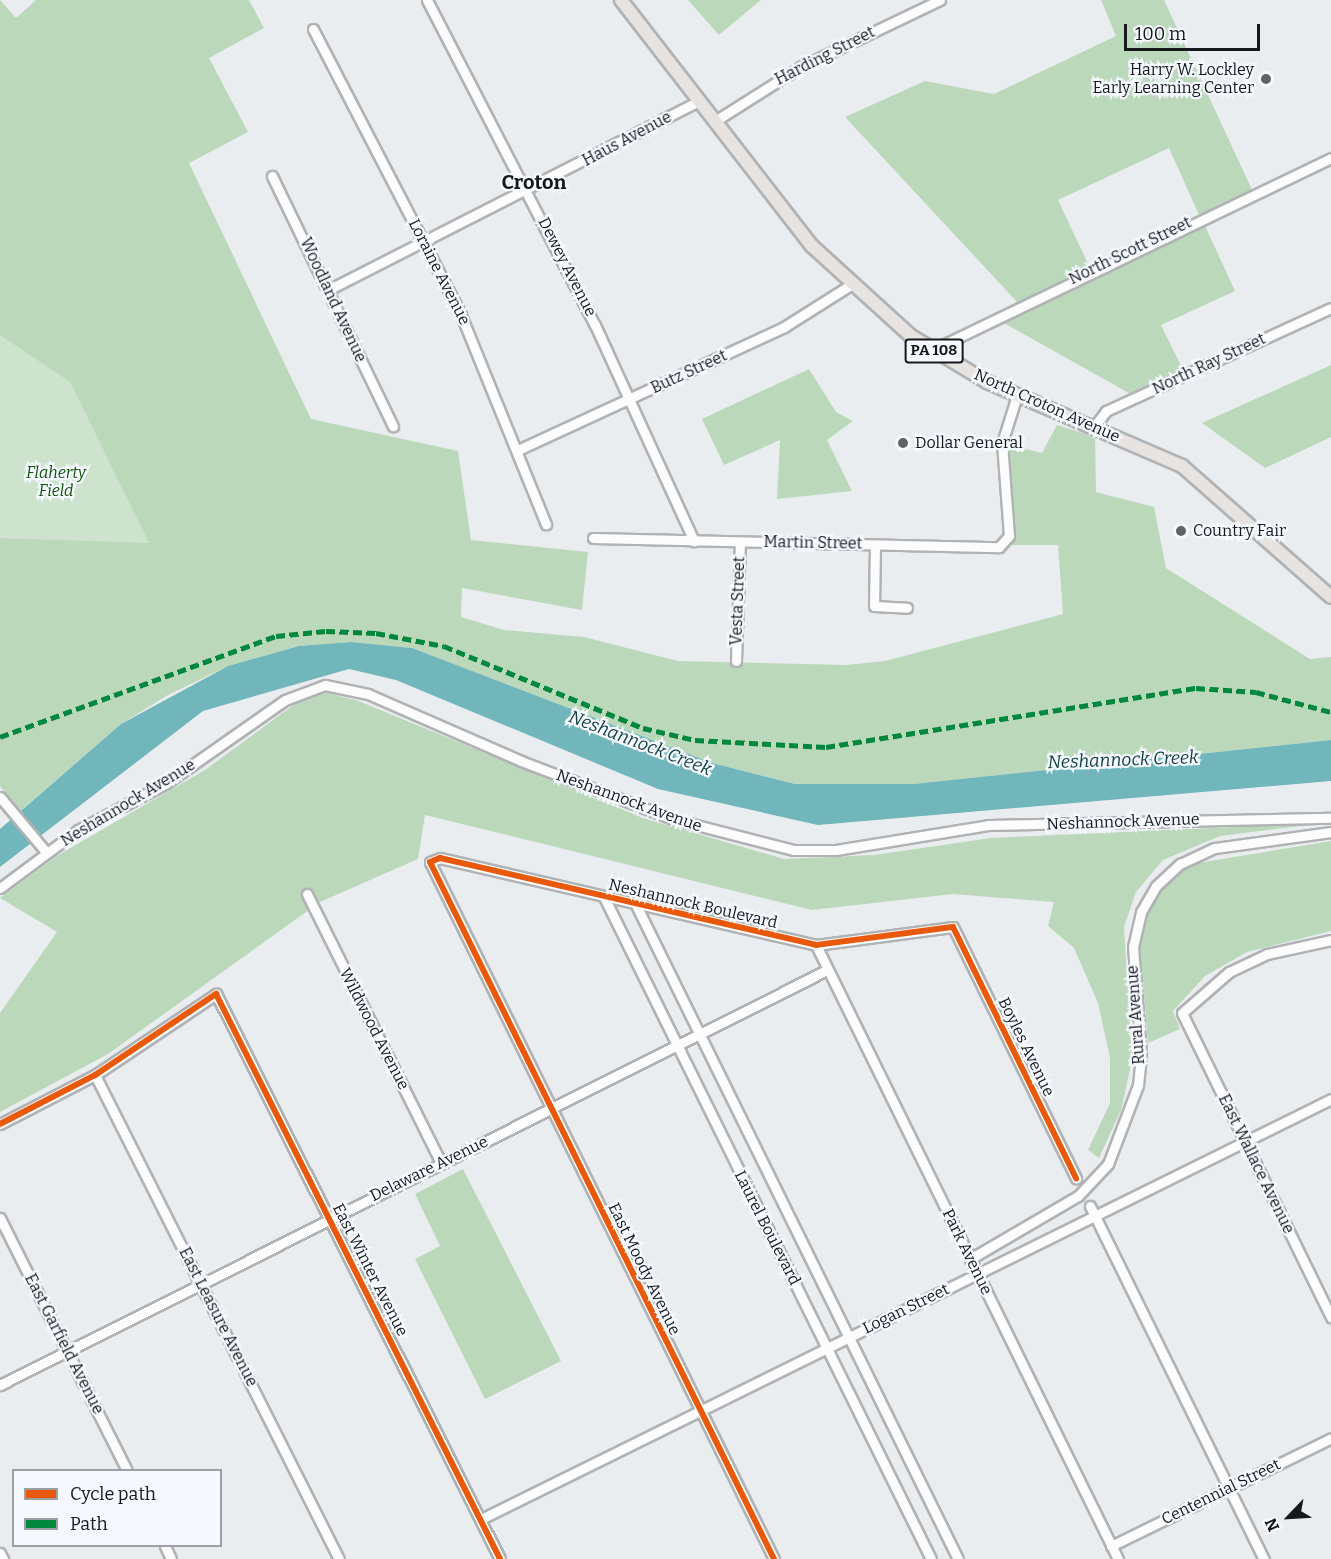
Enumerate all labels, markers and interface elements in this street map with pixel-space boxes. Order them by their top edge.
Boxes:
scale bar [1127,12,1264,50]
street label: Harding Street [772,23,878,89]
text: 100 m [1135,23,1186,45]
place label: Harry W. Lockley Early Learning Center [1092,60,1254,98]
marker: Harry W. Lockley Early Learning Center [1259,72,1273,86]
street label: Haus Avenue [579,107,675,171]
district label: Croton [502,170,566,194]
street label: North Scott Street [1066,213,1194,289]
street label: Dewey Avenue [534,214,600,320]
street label: Loraine Avenue [404,216,474,328]
street label: Woodland Avenue [296,235,370,365]
street label: North Ray Street [1149,329,1269,399]
road number: PA 108 [904,339,964,363]
street label: Butz Street [648,346,730,398]
street label: North Croton Avenue [971,365,1123,447]
place label: Dollar General [915,433,1023,453]
marker: Dollar General [896,436,910,450]
park label: Flaherty Field [26,463,86,501]
place label: Country Fair [1193,521,1286,541]
marker: Country Fair [1174,524,1188,538]
street label: Martin Street [763,533,863,553]
street label: Vesta Street [727,556,749,646]
water label: Neshannock Creek [566,706,714,780]
water label: Neshannock Creek [1047,747,1199,773]
street label: Neshannock Avenue [57,755,199,851]
street label: Neshannock Avenue [554,766,704,836]
street label: Neshannock Avenue [1046,810,1200,834]
street label: Neshannock Boulevard [607,875,779,933]
street label: Wildwood Avenue [335,965,413,1093]
street label: Rural Avenue [1123,965,1149,1065]
street label: Boyles Avenue [994,994,1058,1100]
street label: East Wallace Avenue [1214,1091,1298,1237]
street label: Delaware Avenue [367,1132,491,1206]
street label: Laurel Boulevard [730,1168,804,1288]
street label: East Winter Avenue [328,1200,412,1340]
street label: East Moody Avenue [604,1200,684,1338]
street label: Park Avenue [938,1206,996,1298]
street label: East Leasure Avenue [175,1244,261,1390]
street label: East Garfield Avenue [20,1271,108,1417]
street label: Logan Street [860,1280,952,1338]
street label: Centennial Street [1159,1455,1283,1529]
legend [12,1469,222,1547]
text: Cycle path [70,1483,156,1505]
north arrow [1259,1487,1319,1547]
text: Path [70,1513,108,1535]
text: N [1261,1515,1283,1534]

